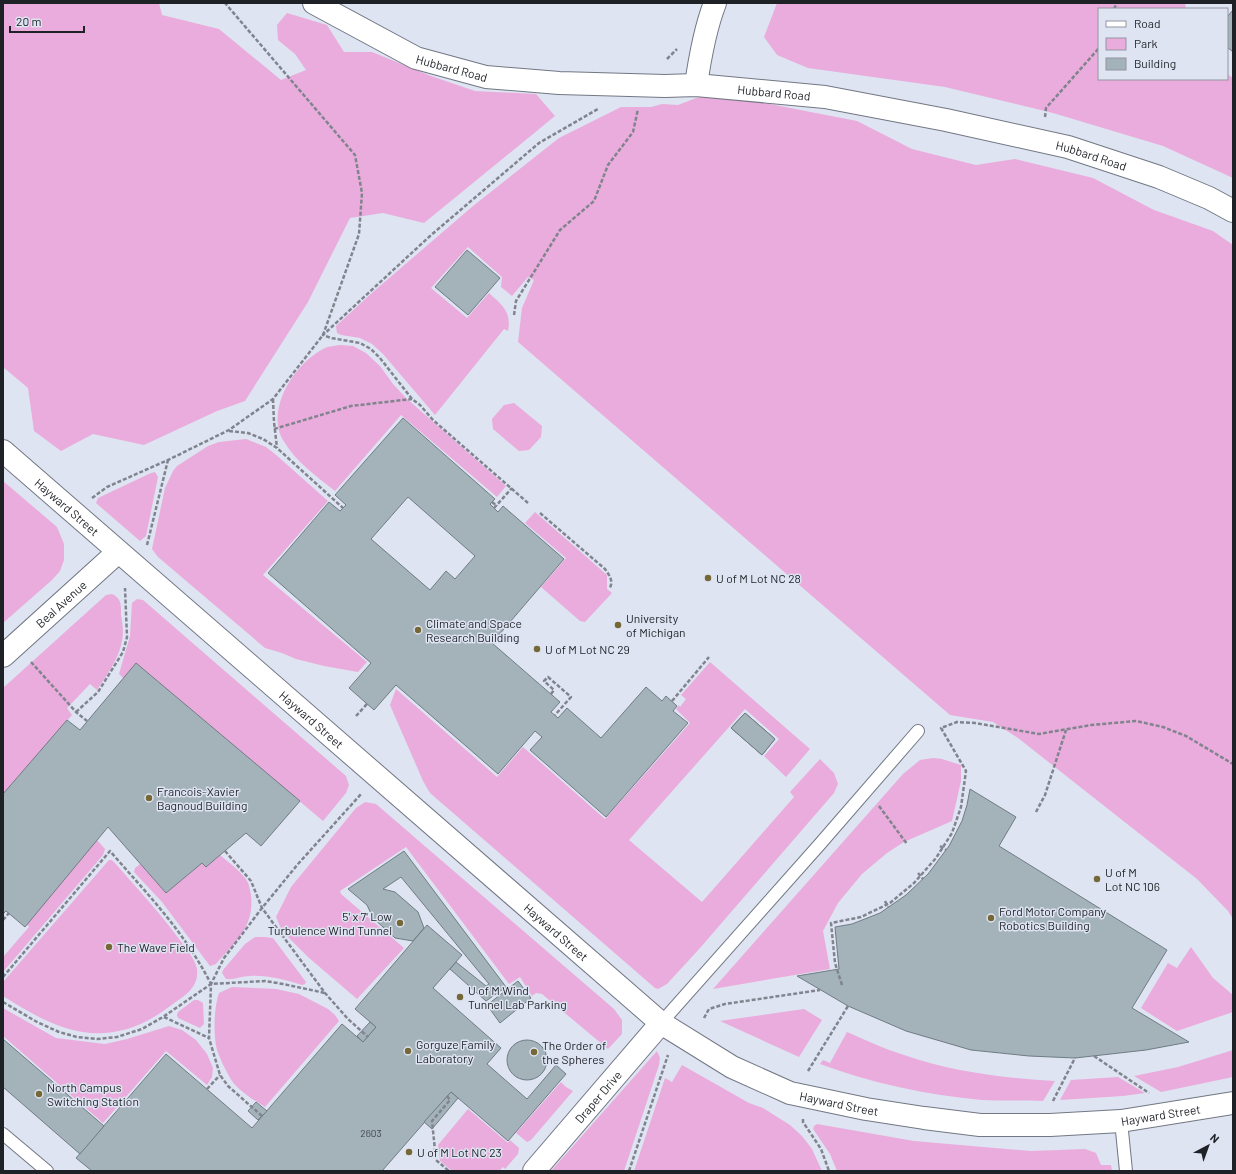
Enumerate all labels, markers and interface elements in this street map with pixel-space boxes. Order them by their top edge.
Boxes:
scale bar [10,8,84,34]
legend [1098,8,1228,80]
text: 20 m [16,14,42,28]
text: Road [1134,16,1161,30]
text: Park [1134,36,1158,50]
street label: Hubbard Road [415,51,489,84]
text: Building [1134,56,1176,70]
street label: Hubbard Road [737,82,811,103]
street label: Hubbard Road [1055,138,1128,173]
street label: Hayward Street [32,475,102,538]
place label: U of M Lot NC 28 [716,571,801,585]
marker: U of M Lot NC 28 [703,573,713,583]
street label: Beal Avenue [33,577,89,630]
place label: University of Michigan [626,611,686,639]
place label: Climate and Space Research Building [426,616,522,644]
marker: University of Michigan [613,620,623,630]
marker: Climate and Space Research Building [413,625,423,635]
place label: U of M Lot NC 29 [545,642,630,656]
marker: U of M Lot NC 29 [532,644,542,654]
street label: Hayward Street [277,688,347,751]
place label: Francois‑Xavier Bagnoud Building [157,784,247,812]
marker: Francois‑Xavier Bagnoud Building [144,793,154,803]
place label: U of M Lot NC 106 [1105,865,1160,893]
marker: U of M Lot NC 106 [1092,874,1102,884]
street label: Hayward Street [521,900,591,963]
place label: Ford Motor Company Robotics Building [999,904,1107,932]
place label: 5' x 7' Low Turbulence Wind Tunnel [268,909,392,937]
marker: Ford Motor Company Robotics Building [986,913,996,923]
marker: 5' x 7' Low Turbulence Wind Tunnel [395,918,405,928]
place label: The Wave Field [117,940,195,954]
marker: The Wave Field [104,942,114,952]
place label: U of M Wind Tunnel Lab Parking [468,983,567,1011]
marker: U of M Wind Tunnel Lab Parking [455,992,465,1002]
place label: Gorguze Family Laboratory [416,1037,495,1065]
place label: The Order of the Spheres [542,1038,606,1066]
marker: Gorguze Family Laboratory [403,1046,413,1056]
marker: The Order of the Spheres [529,1047,539,1057]
street label: Draper Drive [572,1068,624,1126]
place label: North Campus Switching Station [47,1080,139,1108]
street label: Hayward Street [798,1088,879,1118]
marker: North Campus Switching Station [34,1089,44,1099]
street label: Hayward Street [1120,1101,1201,1128]
north arrow [1188,1126,1228,1166]
house number: 2603 [360,1127,382,1139]
text: N [1208,1131,1222,1145]
place label: U of M Lot NC 23 [417,1145,502,1159]
marker: U of M Lot NC 23 [404,1147,414,1157]

